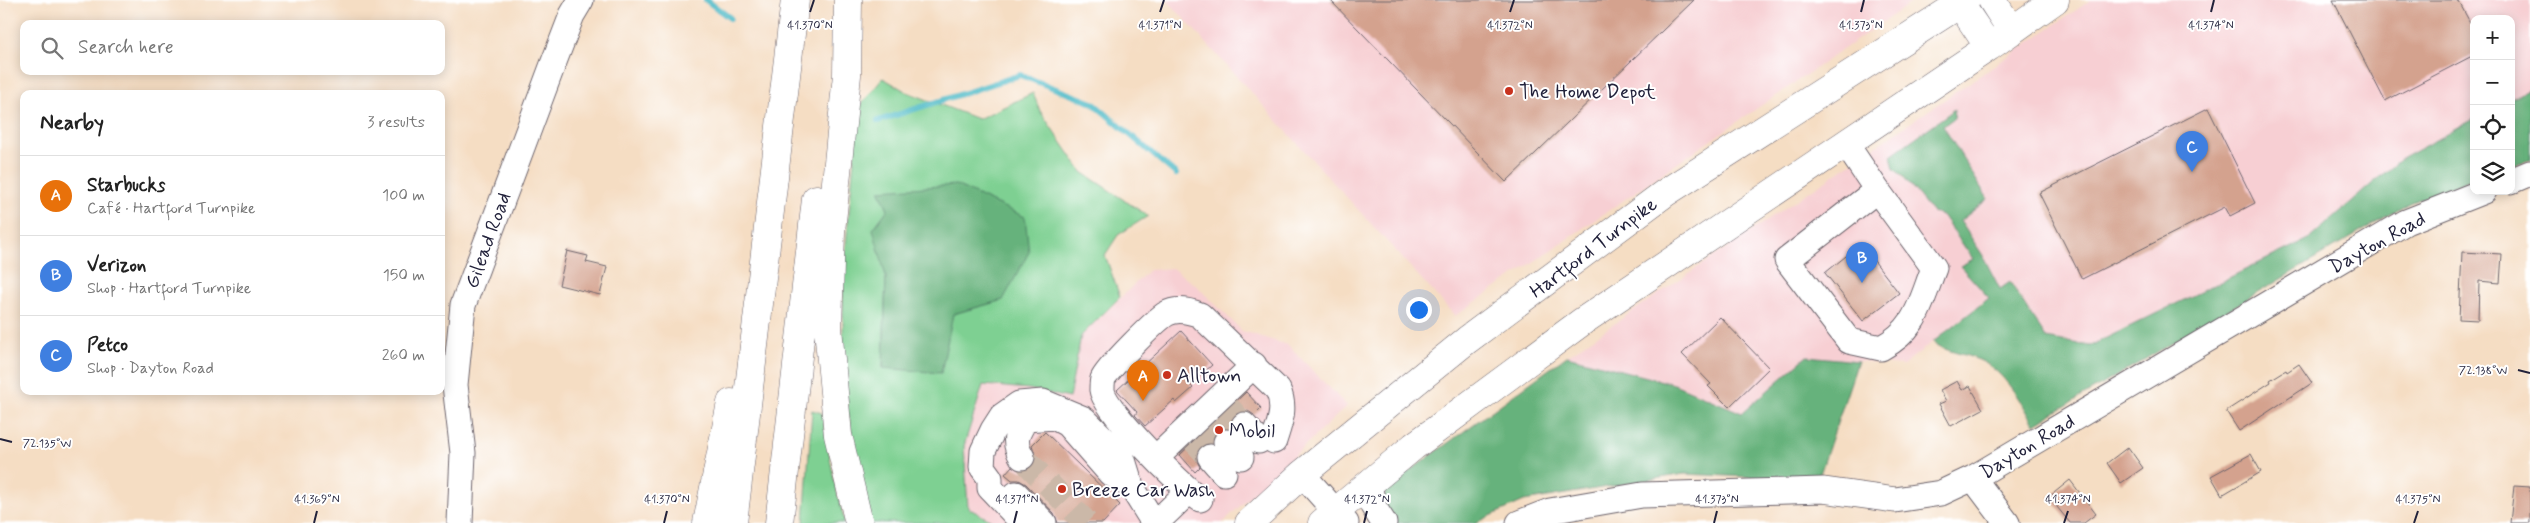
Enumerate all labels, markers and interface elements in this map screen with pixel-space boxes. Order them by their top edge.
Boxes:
map controls [2470,15,2515,195]
button: + [2470,15,2515,60]
text: 41.370°N [787,18,833,34]
text: 41.371°N [1138,18,1182,34]
text: 41.372°N [1487,18,1533,34]
text: 41.373°N [1839,18,1883,34]
text: 41.374°N [2188,18,2234,34]
search box [20,20,445,75]
icon: search [38,34,66,62]
text: Search here [78,35,174,60]
button: − [2470,60,2515,105]
place label: The Home Depot [1519,79,1656,106]
marker: The Home Depot [1503,85,1515,97]
button: locate [2470,105,2515,150]
text: Nearby [40,109,104,137]
text: 3 results [367,112,425,133]
pin: C [2176,131,2208,172]
button: layers [2470,150,2515,195]
text: Starbucks [87,173,165,198]
text: A [51,185,61,206]
text: 100 m [382,185,425,206]
street label: Gilead Road [459,189,518,292]
street label: Hartford Turnpike [1525,191,1664,307]
text: Café · Hartford Turnpike [87,198,256,219]
street label: Dayton Road [2325,206,2431,281]
pin: B [1846,242,1878,283]
text: Verizon [87,253,146,278]
text: B [51,265,61,286]
text: 150 m [383,265,425,286]
text: Shop · Hartford Turnpike [87,278,251,299]
your location [1406,297,1432,323]
text: Petco [87,333,128,358]
text: C [50,345,62,366]
text: 260 m [382,345,425,366]
text: Shop · Dayton Road [87,358,214,379]
pin: A [1127,360,1159,401]
place label: Alltown [1177,363,1242,390]
text: 72.138°W [2459,363,2507,379]
marker: Alltown [1161,369,1173,381]
street label: Dayton Road [1975,408,2080,486]
place label: Mobil [1229,418,1275,445]
marker: Mobil [1213,424,1225,436]
text: 72.135°W [23,436,71,452]
place label: Breeze Car Wash [1072,477,1215,504]
marker: Breeze Car Wash [1056,483,1068,495]
text: 41.369°N [294,492,340,508]
text: 41.370°N [644,492,690,508]
text: 41.371°N [995,492,1039,508]
text: 41.372°N [1344,492,1390,508]
text: 41.373°N [1695,492,1739,508]
text: 41.374°N [2045,492,2091,508]
text: 41.375°N [2395,492,2441,508]

